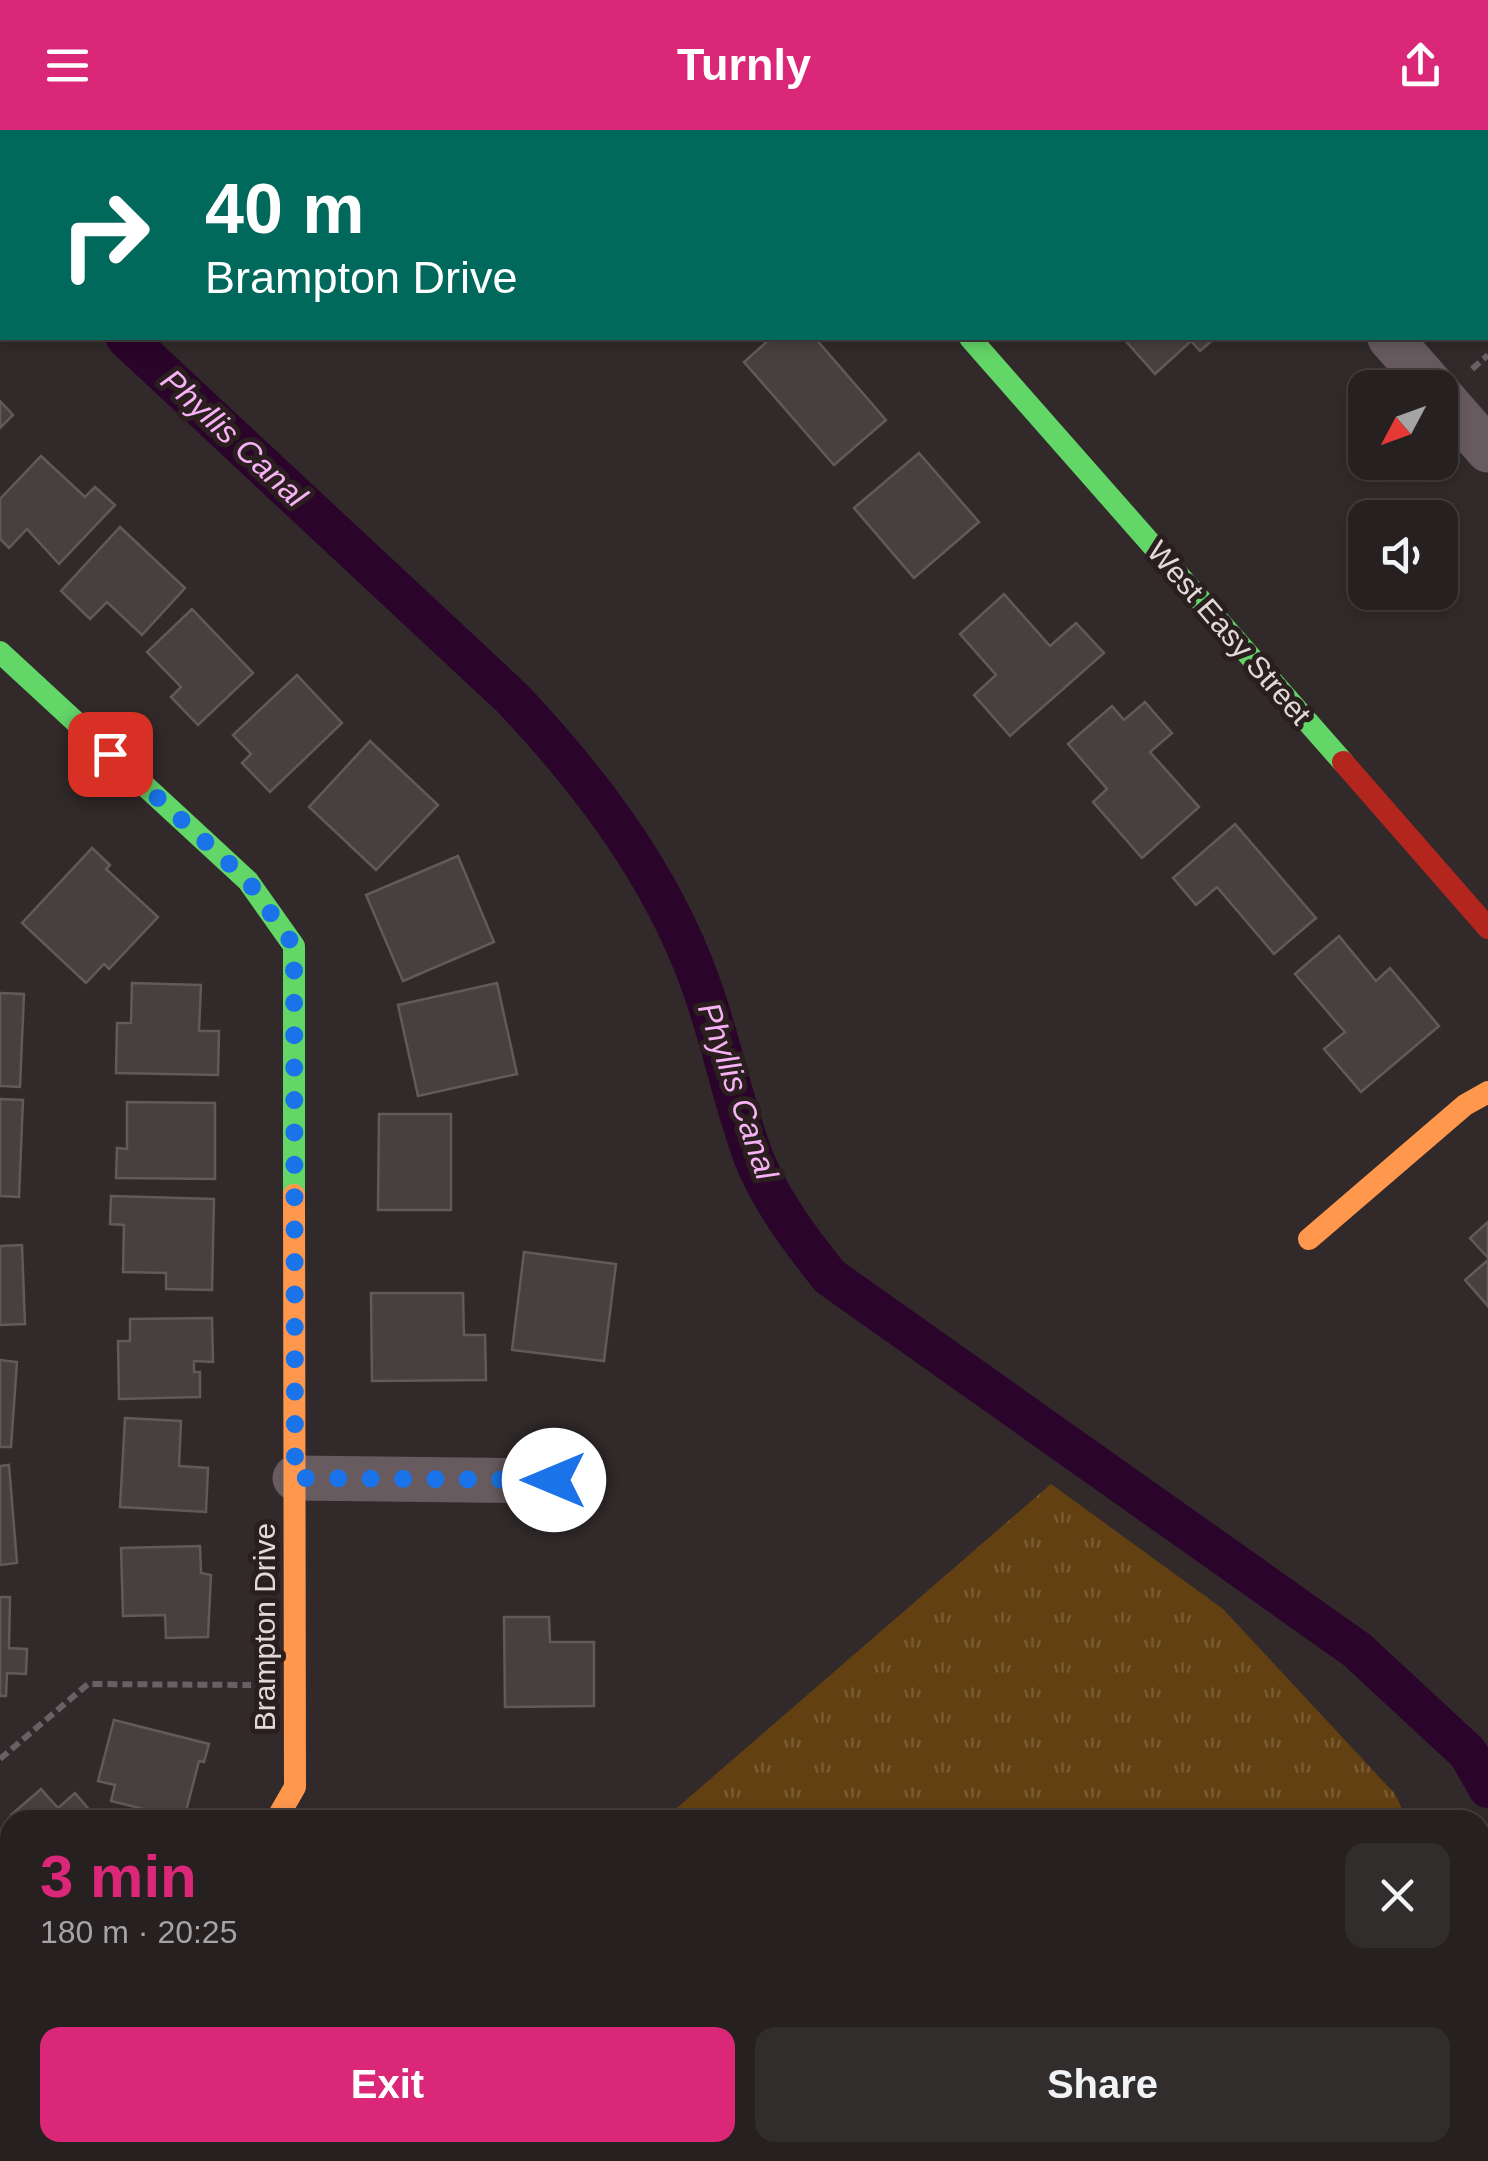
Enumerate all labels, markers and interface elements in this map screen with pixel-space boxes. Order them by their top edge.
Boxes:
icon: menu [40,38,95,93]
icon: share [1393,38,1448,93]
text: Turnly [677,39,811,90]
icon: right [40,170,170,300]
text: 40 m [205,170,365,248]
text: Brampton Drive [205,252,518,303]
water label: Phyllis Canal [154,362,315,515]
north arrow [1348,370,1458,480]
map controls [1348,370,1458,610]
button: sound [1348,500,1458,610]
street label: West Easy Street [1141,535,1318,731]
pin [68,712,153,797]
icon: arrive [83,727,138,782]
water label: Phyllis Canal [691,998,785,1185]
position arrow [502,1428,606,1532]
street label: Brampton Drive [248,1523,281,1731]
text: 3 min [40,1843,197,1910]
button: close [1345,1843,1450,1948]
text: 180 m · 20:25 [40,1914,237,1950]
button: Exit [40,2027,735,2142]
button: Share [755,2027,1450,2142]

